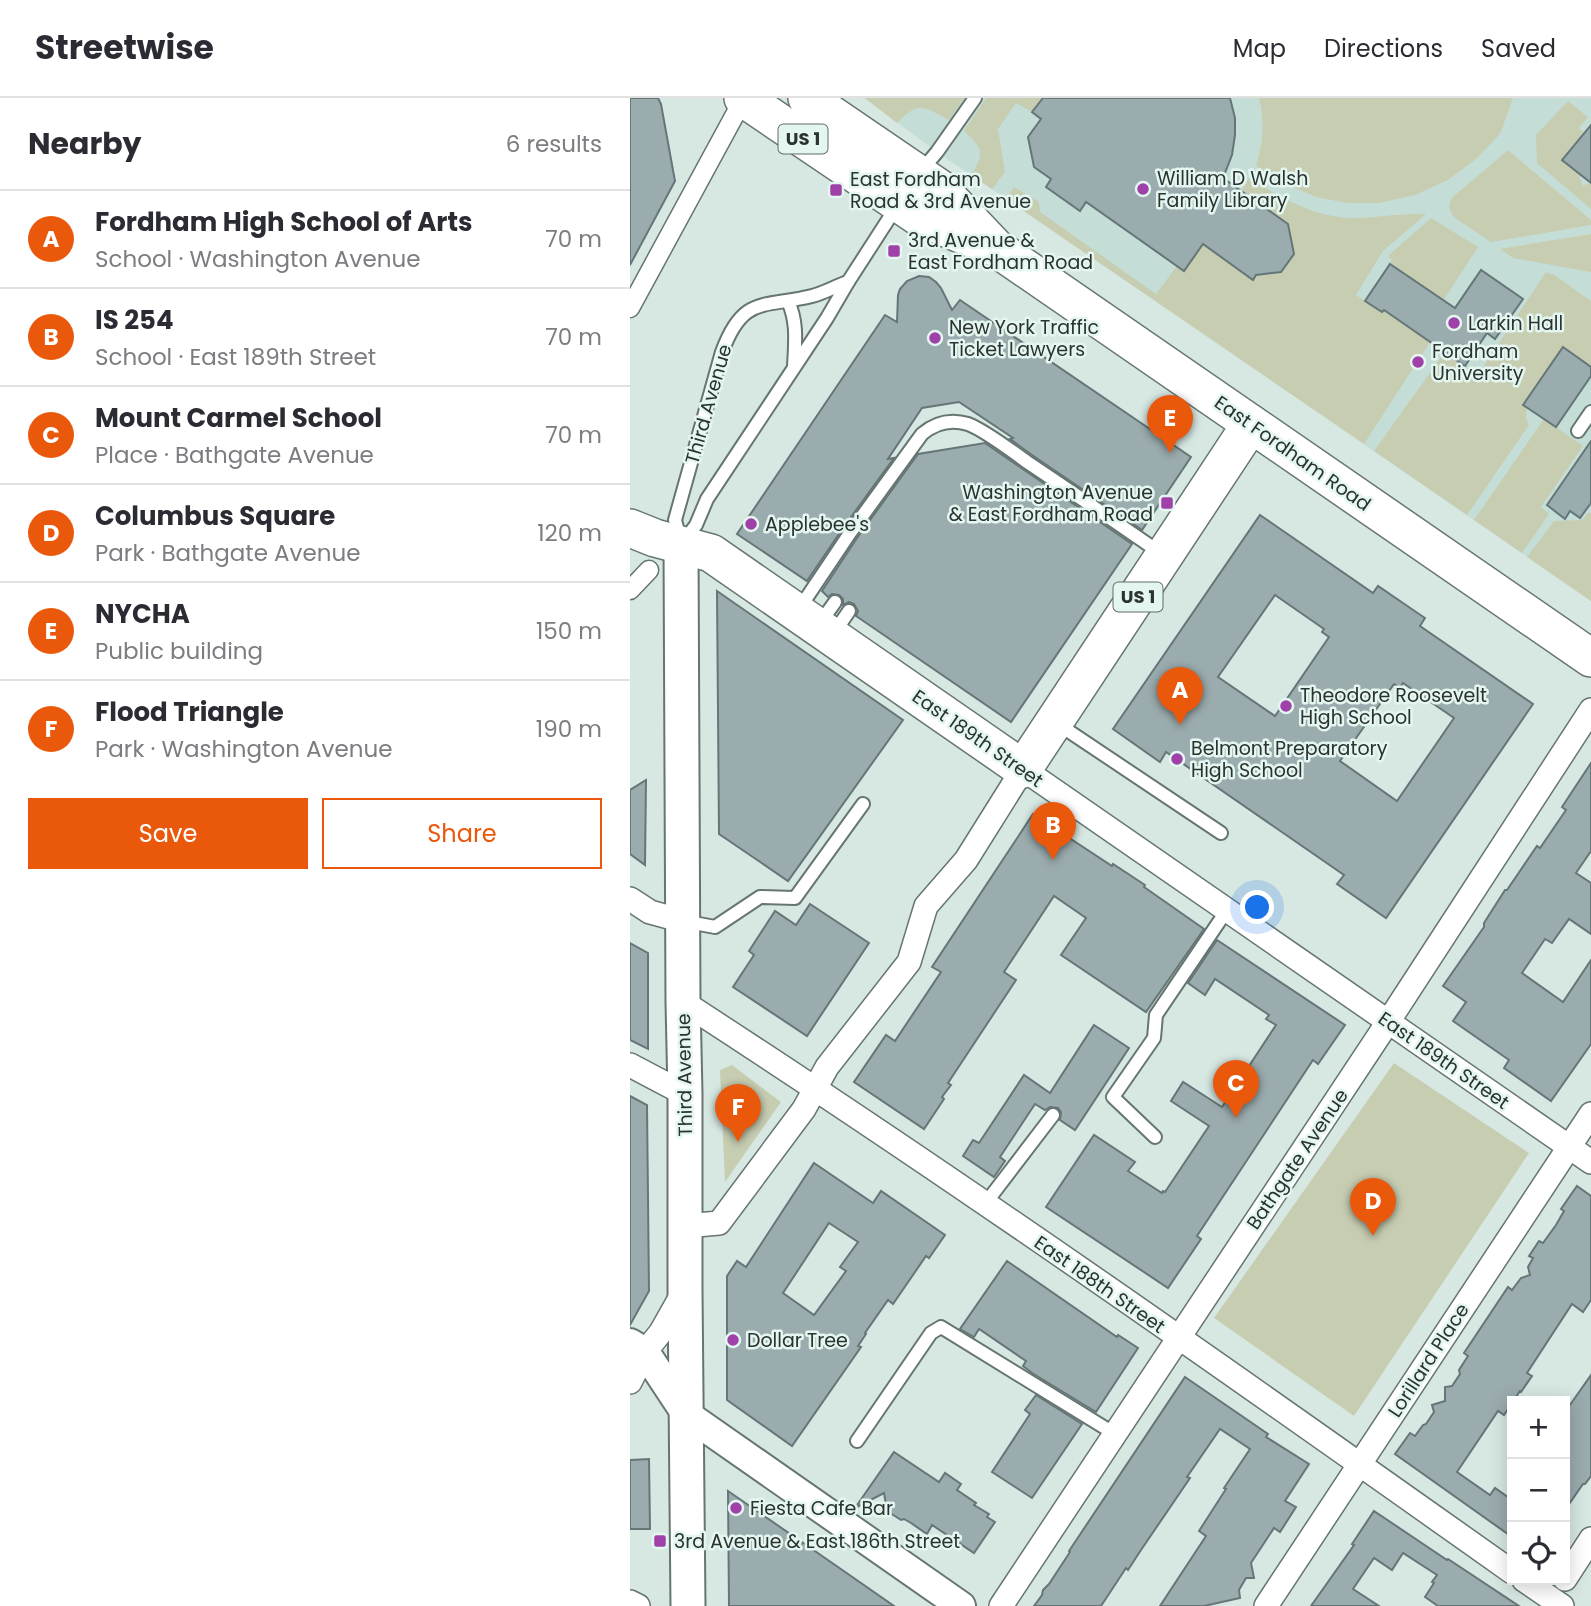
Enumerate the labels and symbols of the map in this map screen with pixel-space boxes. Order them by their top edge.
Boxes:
road number: US 1 [778,124,828,154]
place label: William D Walsh Family Library [1157,165,1308,214]
place label: East Fordham Road & 3rd Avenue [850,166,1031,215]
marker: William D Walsh Family Library [1135,181,1151,197]
marker: East Fordham Road & 3rd Avenue [828,182,844,198]
place label: 3rd Avenue & East Fordham Road [908,227,1093,276]
marker: 3rd Avenue & East Fordham Road [886,243,902,259]
place label: Larkin Hall [1468,310,1563,337]
place label: New York Traffic Ticket Lawyers [949,314,1099,363]
marker: Larkin Hall [1446,315,1462,331]
marker: New York Traffic Ticket Lawyers [927,330,943,346]
place label: Fordham University [1432,338,1524,387]
street label: Third Avenue [678,341,738,467]
marker: Fordham University [1410,354,1426,370]
street label: East Fordham Road [1209,389,1376,518]
pin: E [1147,395,1193,453]
place label: Washington Avenue & East Fordham Road [949,479,1153,528]
marker: Washington Avenue & East Fordham Road [1159,495,1175,511]
place label: Applebee's [765,511,869,538]
marker: Applebee's [743,516,759,532]
road number: US 1 [1114,583,1162,612]
pin: A [1157,667,1203,725]
place label: Theodore Roosevelt High School [1300,682,1487,731]
street label: East 189th Street [907,683,1049,794]
marker: Theodore Roosevelt High School [1278,698,1294,714]
place label: Belmont Preparatory High School [1191,735,1388,784]
marker: Belmont Preparatory High School [1169,751,1185,767]
pin: B [1030,802,1076,860]
your location [1240,890,1274,924]
street label: East 189th Street [1373,1005,1515,1116]
street label: Third Avenue [670,1013,699,1137]
pin: C [1213,1060,1259,1118]
pin: F [715,1084,761,1142]
street label: Bathgate Avenue [1240,1084,1355,1235]
pin: D [1350,1178,1396,1236]
street label: East 188th Street [1029,1229,1171,1340]
street label: Lorillard Place [1381,1298,1475,1423]
place label: Dollar Tree [747,1327,848,1354]
marker: Dollar Tree [725,1332,741,1348]
place label: Fiesta Cafe Bar [750,1495,893,1522]
marker: Fiesta Cafe Bar [728,1500,744,1516]
place label: 3rd Avenue & East 186th Street [674,1528,960,1555]
marker: 3rd Avenue & East 186th Street [652,1533,668,1549]

